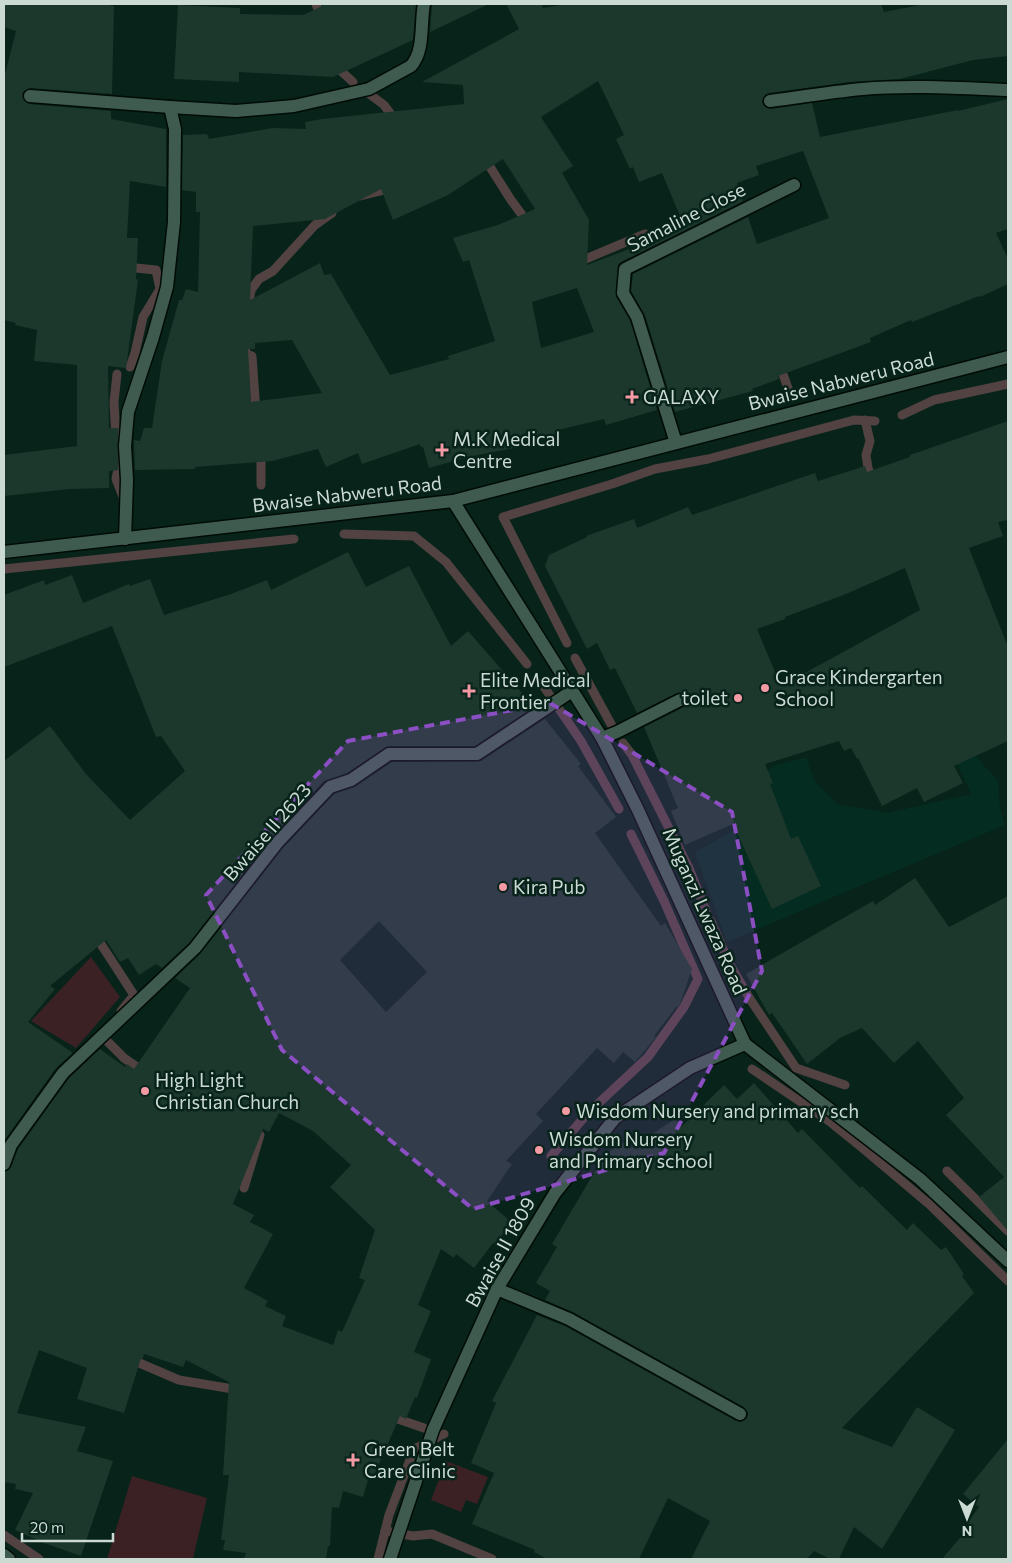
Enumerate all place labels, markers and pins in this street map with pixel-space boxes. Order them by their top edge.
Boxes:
place label: GALAXY [643,385,719,408]
marker: GALAXY [625,390,639,404]
place label: M.K Medical Centre [453,427,560,472]
marker: M.K Medical Centre [435,443,449,457]
place label: Grace Kindergarten School [775,665,943,710]
place label: Elite Medical Frontier [480,668,590,713]
marker: Grace Kindergarten School [759,682,771,694]
marker: Elite Medical Frontier [462,684,476,698]
place label: toilet [682,686,728,709]
marker: toilet [732,692,744,704]
place label: Kira Pub [513,875,585,898]
marker: Kira Pub [497,881,509,893]
place label: High Light Christian Church [155,1068,299,1113]
marker: High Light Christian Church [139,1085,151,1097]
place label: Wisdom Nursery and primary sch [576,1099,859,1122]
marker: Wisdom Nursery and primary sch [560,1105,572,1117]
place label: Wisdom Nursery and Primary school [549,1127,713,1172]
marker: Wisdom Nursery and Primary school [533,1144,545,1156]
place label: Green Belt Care Clinic [364,1437,456,1482]
marker: Green Belt Care Clinic [346,1453,360,1467]

